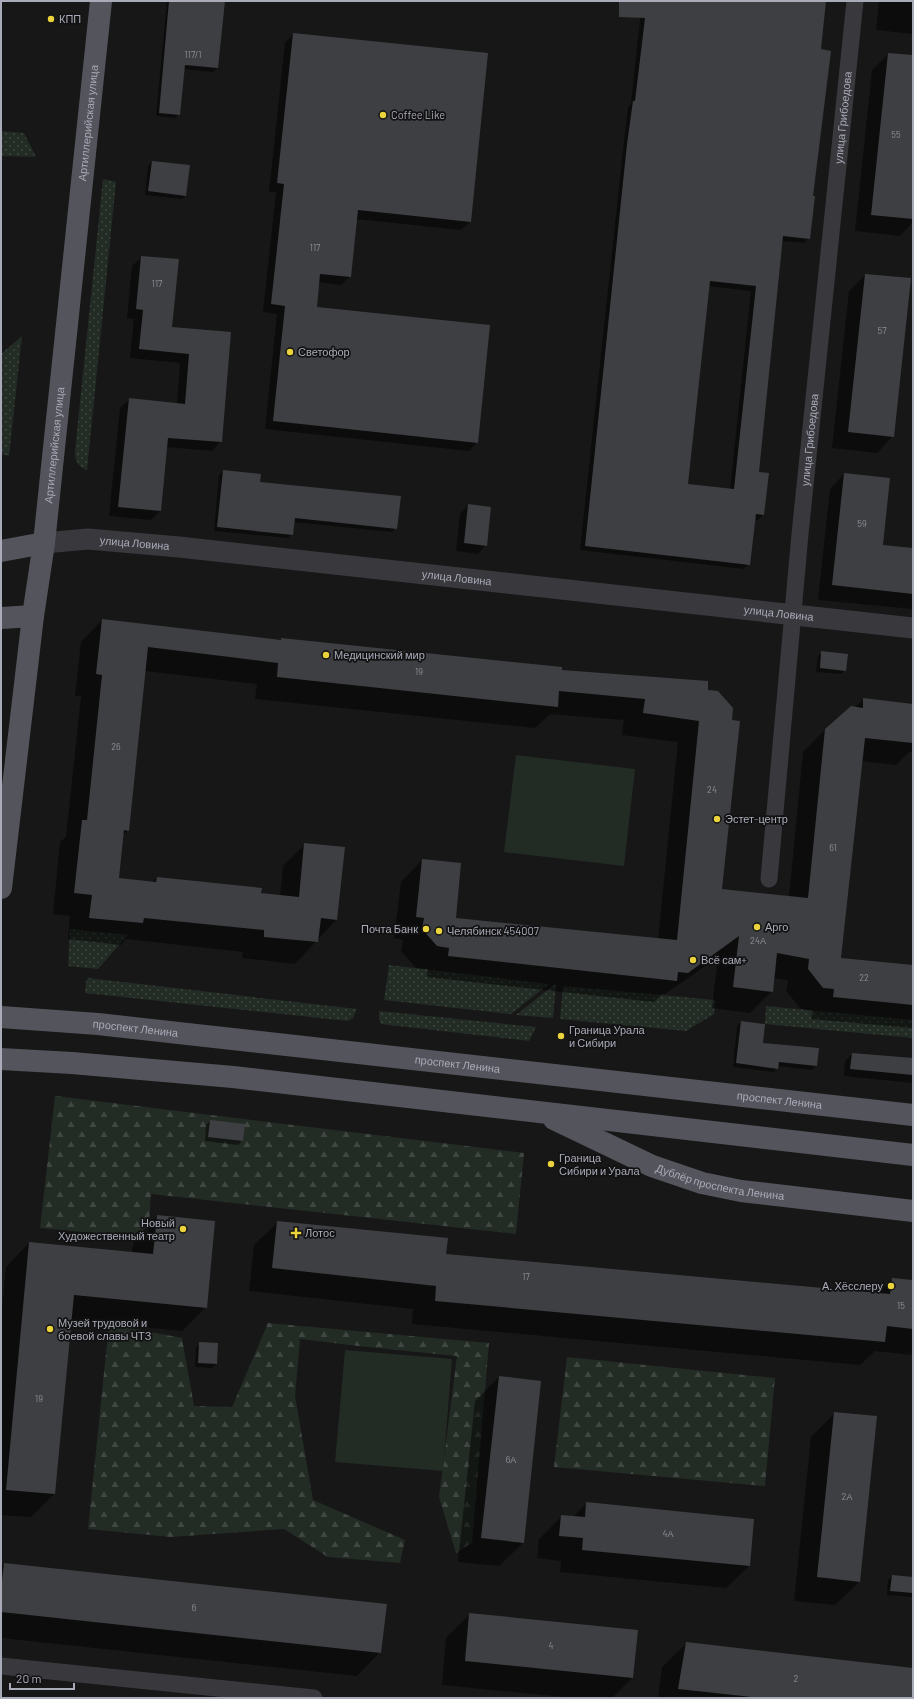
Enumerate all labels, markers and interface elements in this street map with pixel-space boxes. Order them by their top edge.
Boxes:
place label: КПП [59,12,81,25]
marker: КПП [46,14,56,24]
house number: 117/1 [185,49,201,60]
street label: Артиллерийская улица [75,63,100,182]
street label: улица Грибоедова [831,70,854,164]
place label: Coffee Like [391,108,445,121]
marker: Coffee Like [378,110,388,120]
house number: 55 [891,129,901,140]
house number: 117 [310,242,321,253]
house number: 117 [152,278,163,289]
house number: 57 [878,325,887,336]
place label: Светофор [298,345,350,358]
marker: Светофор [285,347,295,357]
street label: Артиллерийская улица [41,385,66,504]
street label: улица Грибоедова [798,392,821,487]
house number: 59 [857,518,867,529]
street label: улица Ловина [99,533,171,552]
street label: улица Ловина [421,567,493,588]
street label: улица Ловина [743,602,815,623]
place label: Медицинский мир [334,648,425,661]
marker: Медицинский мир [321,650,331,660]
house number: 19 [415,666,423,677]
house number: 26 [111,741,121,752]
house number: 24 [707,784,717,795]
place label: Эстет-центр [725,812,788,825]
marker: Эстет-центр [712,814,722,824]
house number: 61 [829,842,837,853]
place label: Арго [765,920,788,933]
place label: Почта Банк [361,922,418,935]
marker: Арго [752,922,762,932]
marker: Почта Банк [421,924,431,934]
place label: Челябинск 454007 [447,924,539,937]
marker: Челябинск 454007 [434,926,444,936]
house number: 24А [750,935,766,946]
place label: Всё сам+ [701,953,747,966]
marker: Всё сам+ [688,955,698,965]
house number: 22 [859,972,869,983]
street label: проспект Ленина [92,1017,180,1039]
place label: Граница Урала и Сибири [569,1023,646,1049]
marker: Граница Урала и Сибири [556,1031,566,1041]
street label: проспект Ленина [414,1052,502,1075]
street label: проспект Ленина [736,1088,824,1111]
place label: Граница Сибири и Урала [559,1151,640,1177]
marker: Граница Сибири и Урала [546,1159,556,1169]
street label: Дублёр проспекта Ленина [654,1161,786,1202]
place label: Новый Художественный театр [58,1216,175,1242]
marker: Новый Художественный театр [178,1224,188,1234]
place label: Лотос [305,1226,335,1239]
marker: Лотос [290,1227,302,1239]
house number: 17 [522,1271,530,1282]
place label: А. Хёсслеру [822,1279,883,1292]
marker: А. Хёсслеру [886,1281,896,1291]
house number: 15 [897,1300,905,1311]
place label: Музей трудовой и боевой славы ЧТЗ [58,1316,152,1342]
marker: Музей трудовой и боевой славы ЧТЗ [45,1324,55,1334]
house number: 19 [35,1393,43,1404]
house number: 6А [506,1454,516,1465]
house number: 2А [842,1491,852,1502]
house number: 4А [663,1528,673,1539]
house number: 6 [192,1602,197,1613]
house number: 4 [549,1640,554,1651]
scale bar [10,1665,74,1691]
text: 20 m [16,1671,42,1685]
house number: 2 [794,1673,799,1684]

